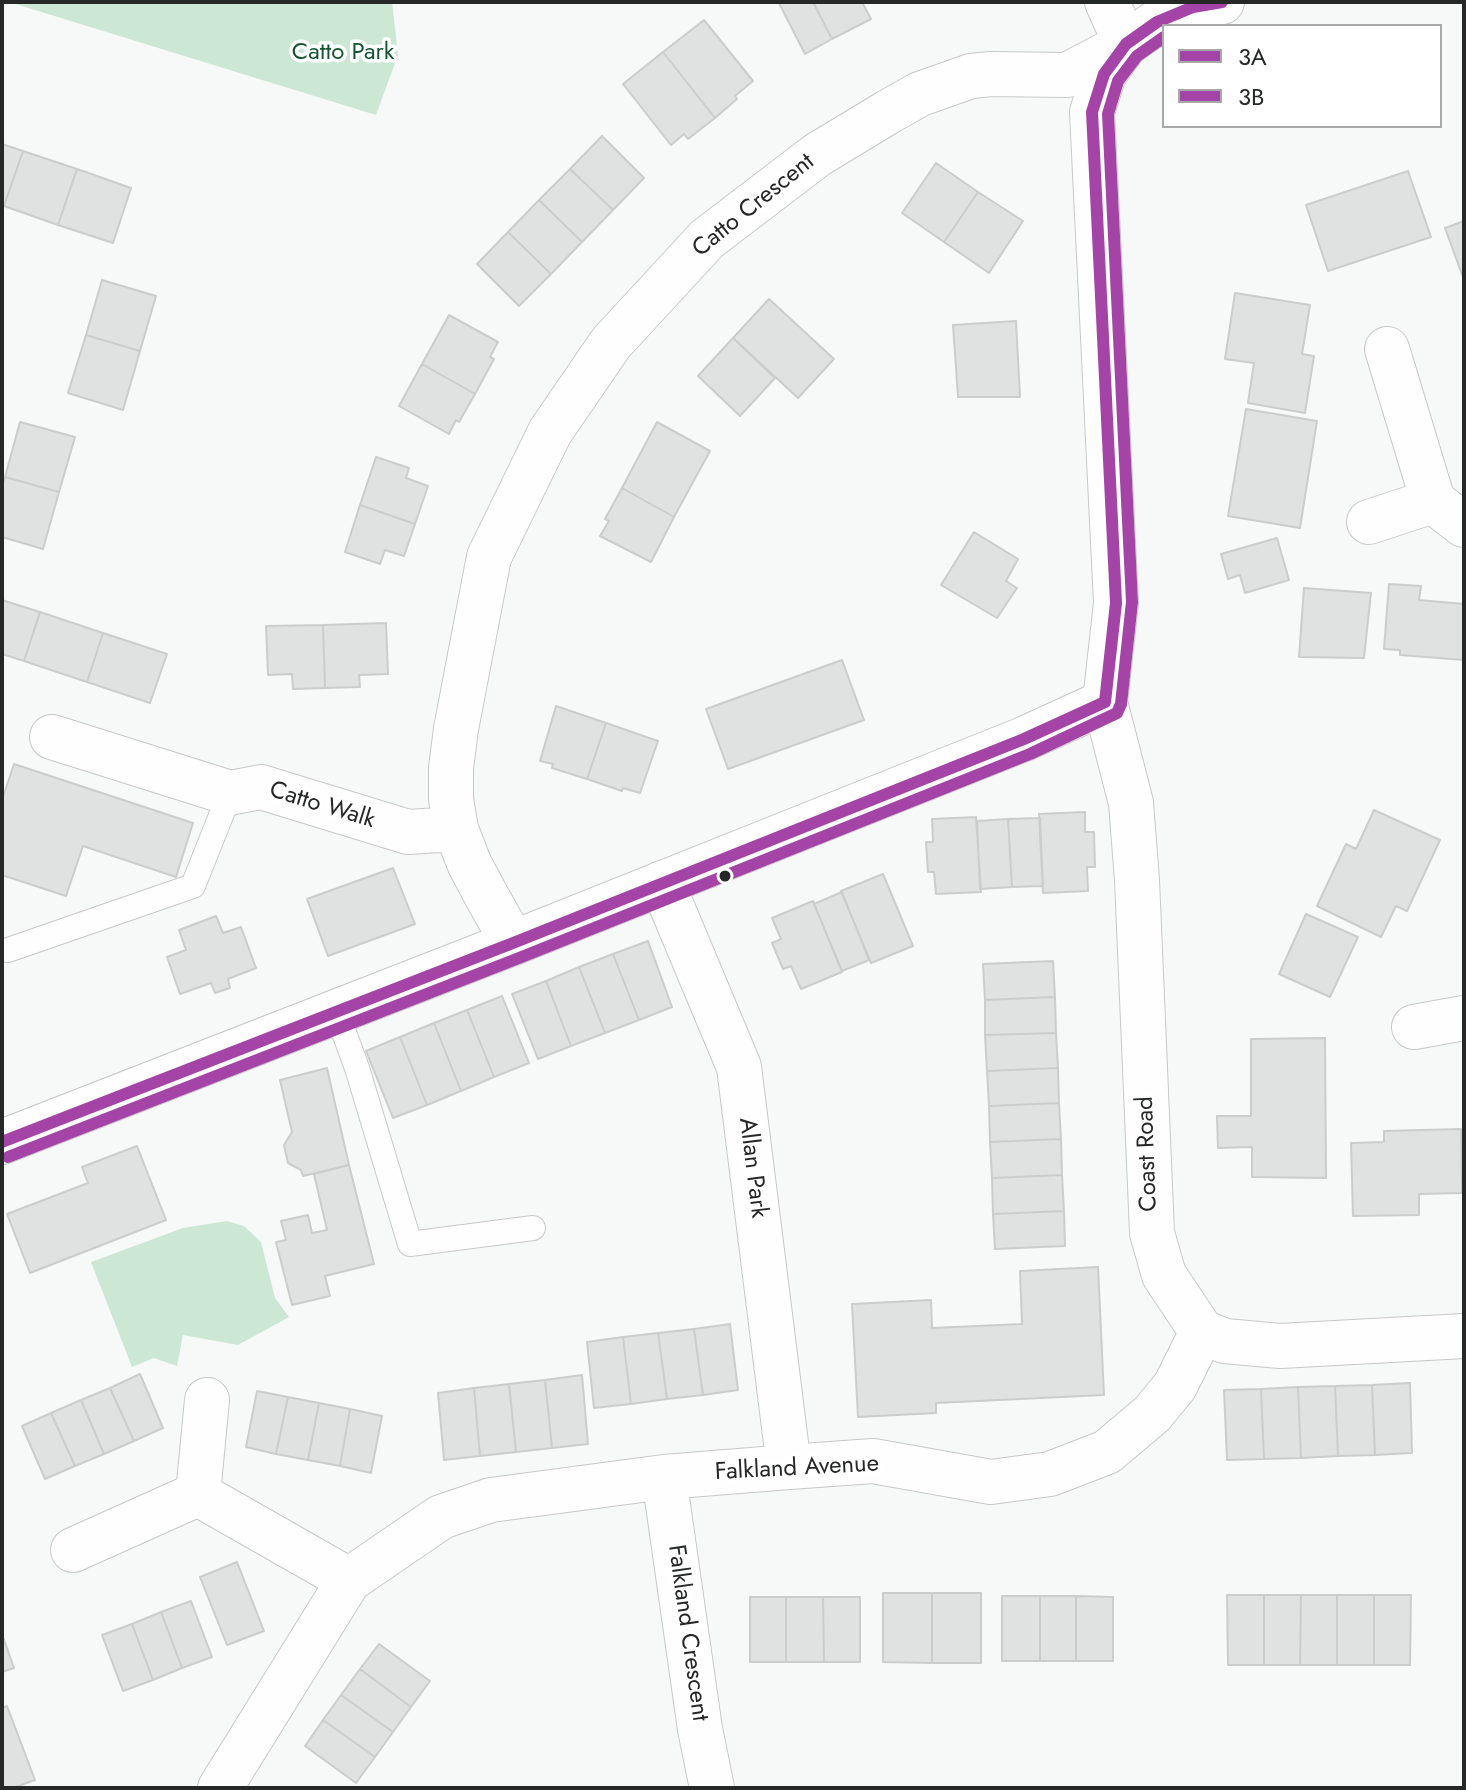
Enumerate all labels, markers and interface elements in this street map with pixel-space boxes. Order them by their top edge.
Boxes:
legend [1162,24,1442,128]
park label: Catto Park [292,39,394,67]
text: 3A [1238,39,1267,74]
text: 3B [1238,79,1265,114]
street label: Catto Crescent [687,148,821,264]
street label: Catto Walk [266,776,378,836]
unlabelled marker [717,868,733,884]
street label: Coast Road [1132,1096,1164,1212]
street label: Allan Park [732,1116,772,1220]
street label: Falkland Avenue [714,1450,880,1488]
street label: Falkland Crescent [660,1543,714,1723]

